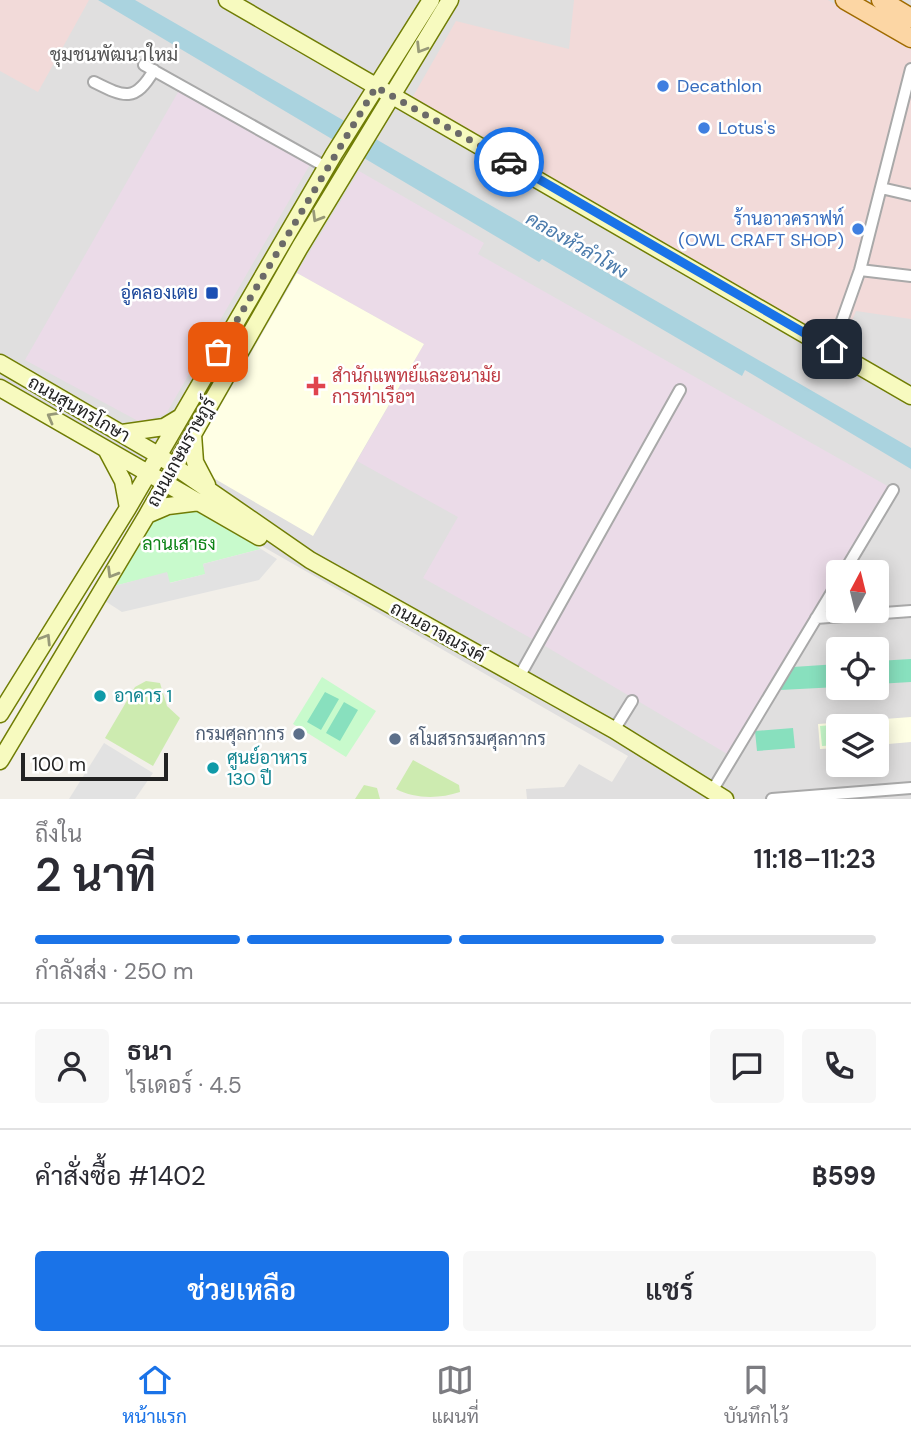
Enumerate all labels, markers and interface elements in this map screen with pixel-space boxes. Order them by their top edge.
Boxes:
one-way arrow [417,41,430,54]
district label: ชุมชนพัฒนาใหม่ [50,42,178,67]
place label: Decathlon [677,74,762,98]
marker: Decathlon [655,78,671,94]
place label: Lotus's [718,116,776,140]
marker: Lotus's [696,120,712,136]
courier [474,127,544,197]
icon: car [490,143,528,181]
water label: คลองหัวลำโพง [521,206,633,284]
place label: ร้านอาวคราฟท์ (OWL CRAFT SHOP) [678,206,844,252]
one-way arrow [313,210,326,223]
marker: ร้านอาวคราฟท์ (OWL CRAFT SHOP) [850,221,866,237]
place label: อู่คลองเตย [121,281,198,306]
marker: อู่คลองเตย [204,285,220,301]
pin [802,319,862,379]
pin [188,322,248,382]
icon: home [813,330,851,368]
icon: bag [199,333,237,371]
place label: สำนักแพทย์และอนามัย การท่าเรือฯ [332,363,501,409]
street label: ถนนสุนทรโกษา [24,369,135,448]
marker: สำนักแพทย์และอนามัย การท่าเรือฯ [306,376,326,396]
street label: ถนนเกษมราษฎร์ [140,392,221,511]
one-way arrow [47,412,59,425]
park label: ลานเสาธง [142,532,216,556]
north arrow [826,560,889,623]
map controls [826,560,889,777]
one-way arrow [107,566,120,579]
street label: ถนนอาจณรงค์ [386,595,490,668]
one-way arrow [38,633,51,646]
button: locate [826,637,889,700]
place label: อาคาร 1 [114,684,172,708]
marker: อาคาร 1 [92,688,108,704]
button: layers [826,714,889,777]
place label: กรมศุลกากร [195,722,285,746]
marker: กรมศุลกากร [291,726,307,742]
place label: สโมสรกรมศุลกากร [409,726,546,751]
marker: สโมสรกรมศุลกากร [387,731,403,747]
place label: ศูนย์อาหาร 130 ปี [227,745,308,791]
scale bar [21,750,168,782]
text: 100 m [32,752,86,777]
marker: ศูนย์อาหาร 130 ปี [205,760,221,776]
text: ถึงใน [35,819,82,849]
text: 11:18–11:23 [754,842,876,876]
text: 2 นาที [35,845,156,905]
text: กำลังส่ง · 250 m [35,956,193,986]
button: person [35,1029,109,1103]
button: chat [710,1029,784,1103]
button: phone [802,1029,876,1103]
text: ธนา [127,1034,172,1068]
text: ไรเดอร์ · 4.5 [127,1070,242,1100]
text: คำสั่งซื้อ #1402 [35,1159,206,1193]
text: ฿599 [812,1159,876,1193]
button: ช่วยเหลือ [35,1251,449,1331]
button: แชร์ [463,1251,876,1331]
tab: หน้าแรก [122,1361,187,1429]
tab: แผนที่ [432,1361,479,1429]
tab: บันทึกไว้ [724,1361,789,1429]

